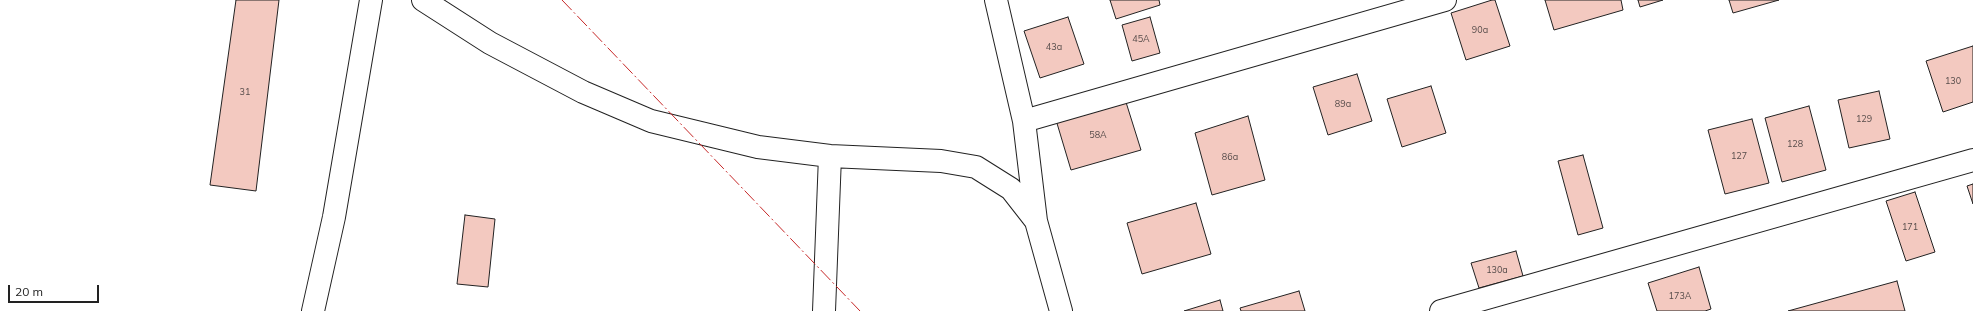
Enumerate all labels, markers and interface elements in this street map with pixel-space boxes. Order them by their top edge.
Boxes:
house number: 90а [1472,25,1488,35]
house number: 45А [1132,34,1150,44]
house number: 43а [1046,42,1062,52]
house number: 130 [1945,76,1961,86]
house number: 31 [240,87,250,97]
house number: 89а [1335,99,1351,109]
house number: 129 [1856,114,1872,124]
house number: 58А [1089,130,1107,140]
house number: 128 [1787,139,1803,149]
house number: 127 [1731,151,1747,161]
house number: 86а [1222,152,1238,162]
house number: 171 [1902,222,1918,232]
house number: 130а [1486,265,1508,275]
scale bar [10,277,101,303]
text: 20 m [15,284,43,299]
house number: 173А [1669,291,1691,301]

